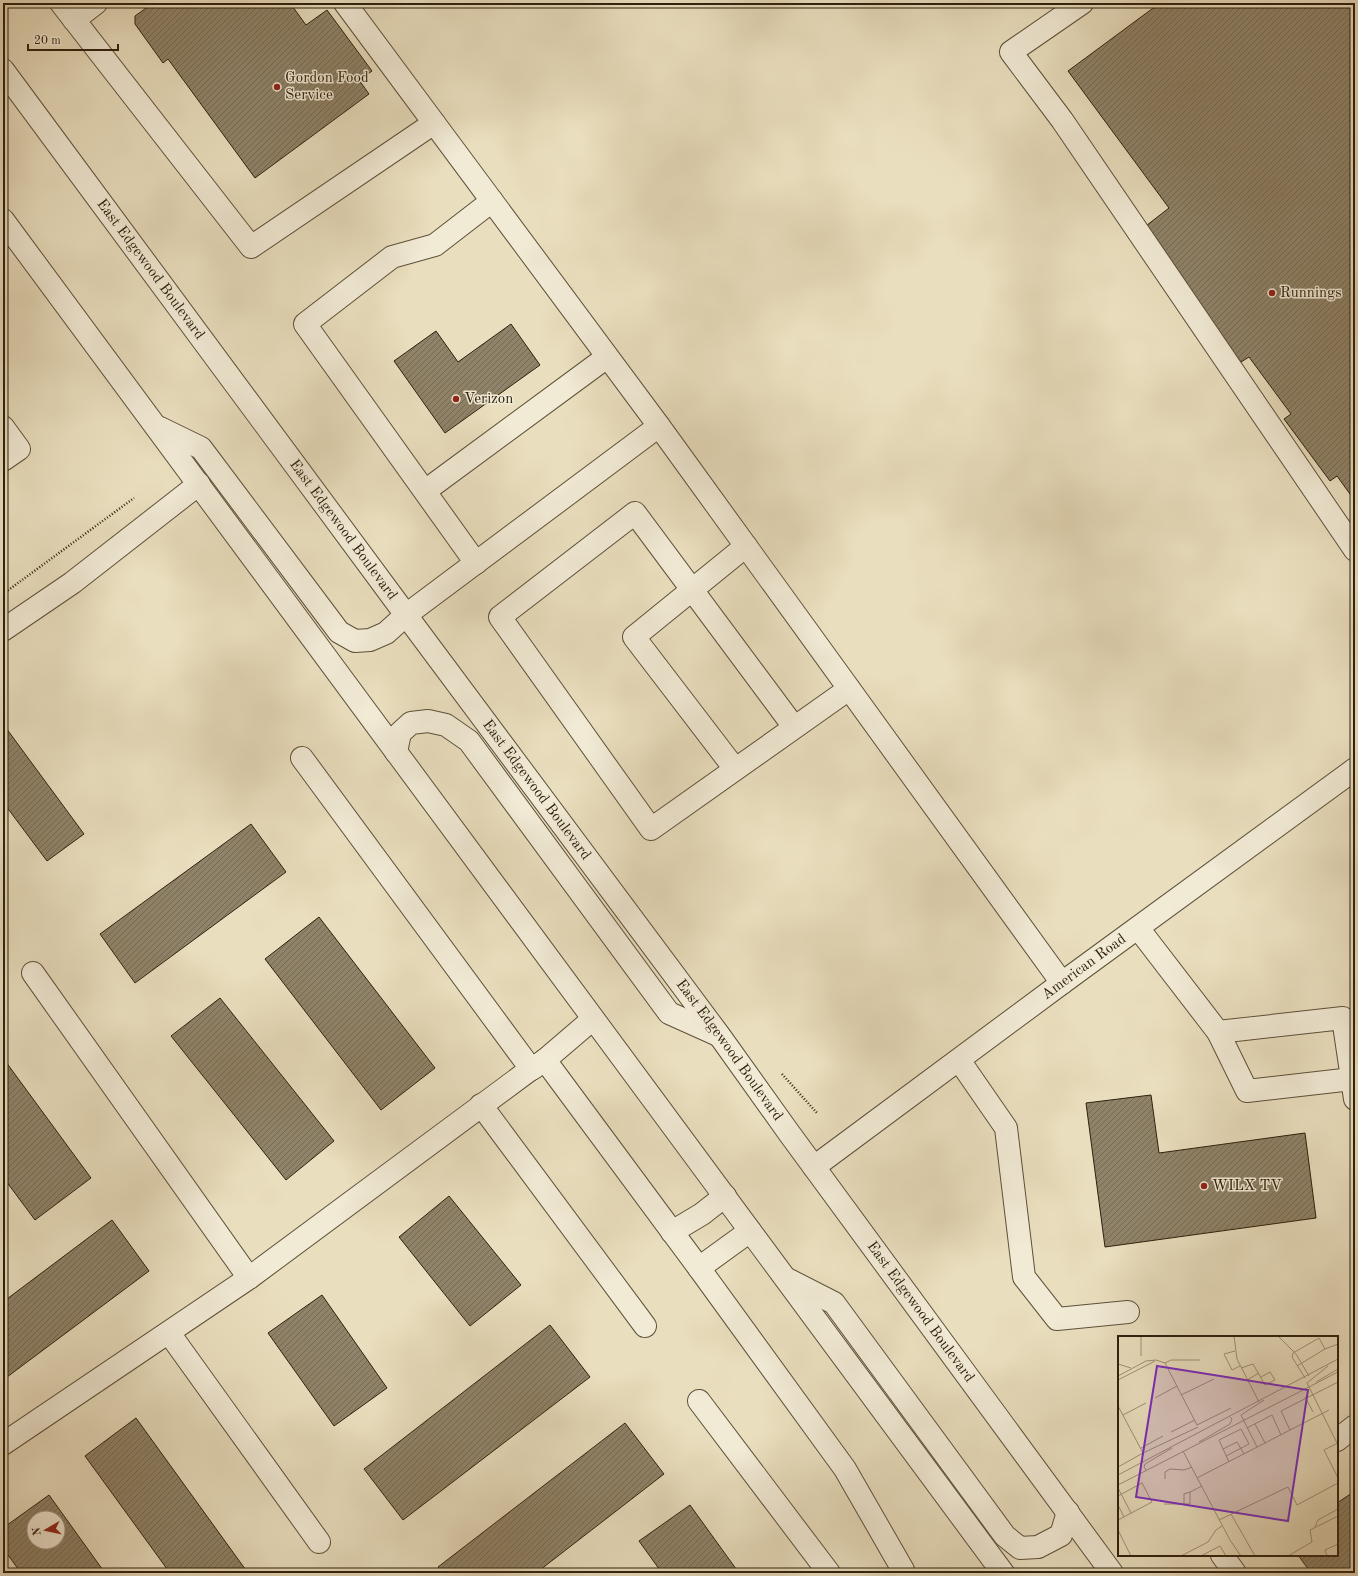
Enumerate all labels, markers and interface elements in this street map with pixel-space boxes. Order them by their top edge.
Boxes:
scale bar [28,26,118,52]
text: 20 m [34,35,61,47]
place label: Gordon Food Service [285,71,369,103]
marker: Gordon Food Service [272,82,282,92]
street label: East Edgewood Boulevard [94,196,207,343]
place label: Runnings [1280,286,1342,301]
marker: Runnings [1267,288,1277,298]
place label: Verizon [464,392,513,407]
marker: Verizon [451,394,461,404]
street label: East Edgewood Boulevard [286,457,400,603]
street label: East Edgewood Boulevard [479,717,593,863]
street label: American Road [1039,931,1129,1003]
street label: East Edgewood Boulevard [673,977,785,1124]
place label: WILX TV [1212,1179,1282,1194]
marker: WILX TV [1199,1181,1209,1191]
street label: East Edgewood Boulevard [864,1239,977,1385]
inset map [1118,1336,1338,1556]
north arrow [26,1510,66,1550]
text: N [31,1526,44,1536]

